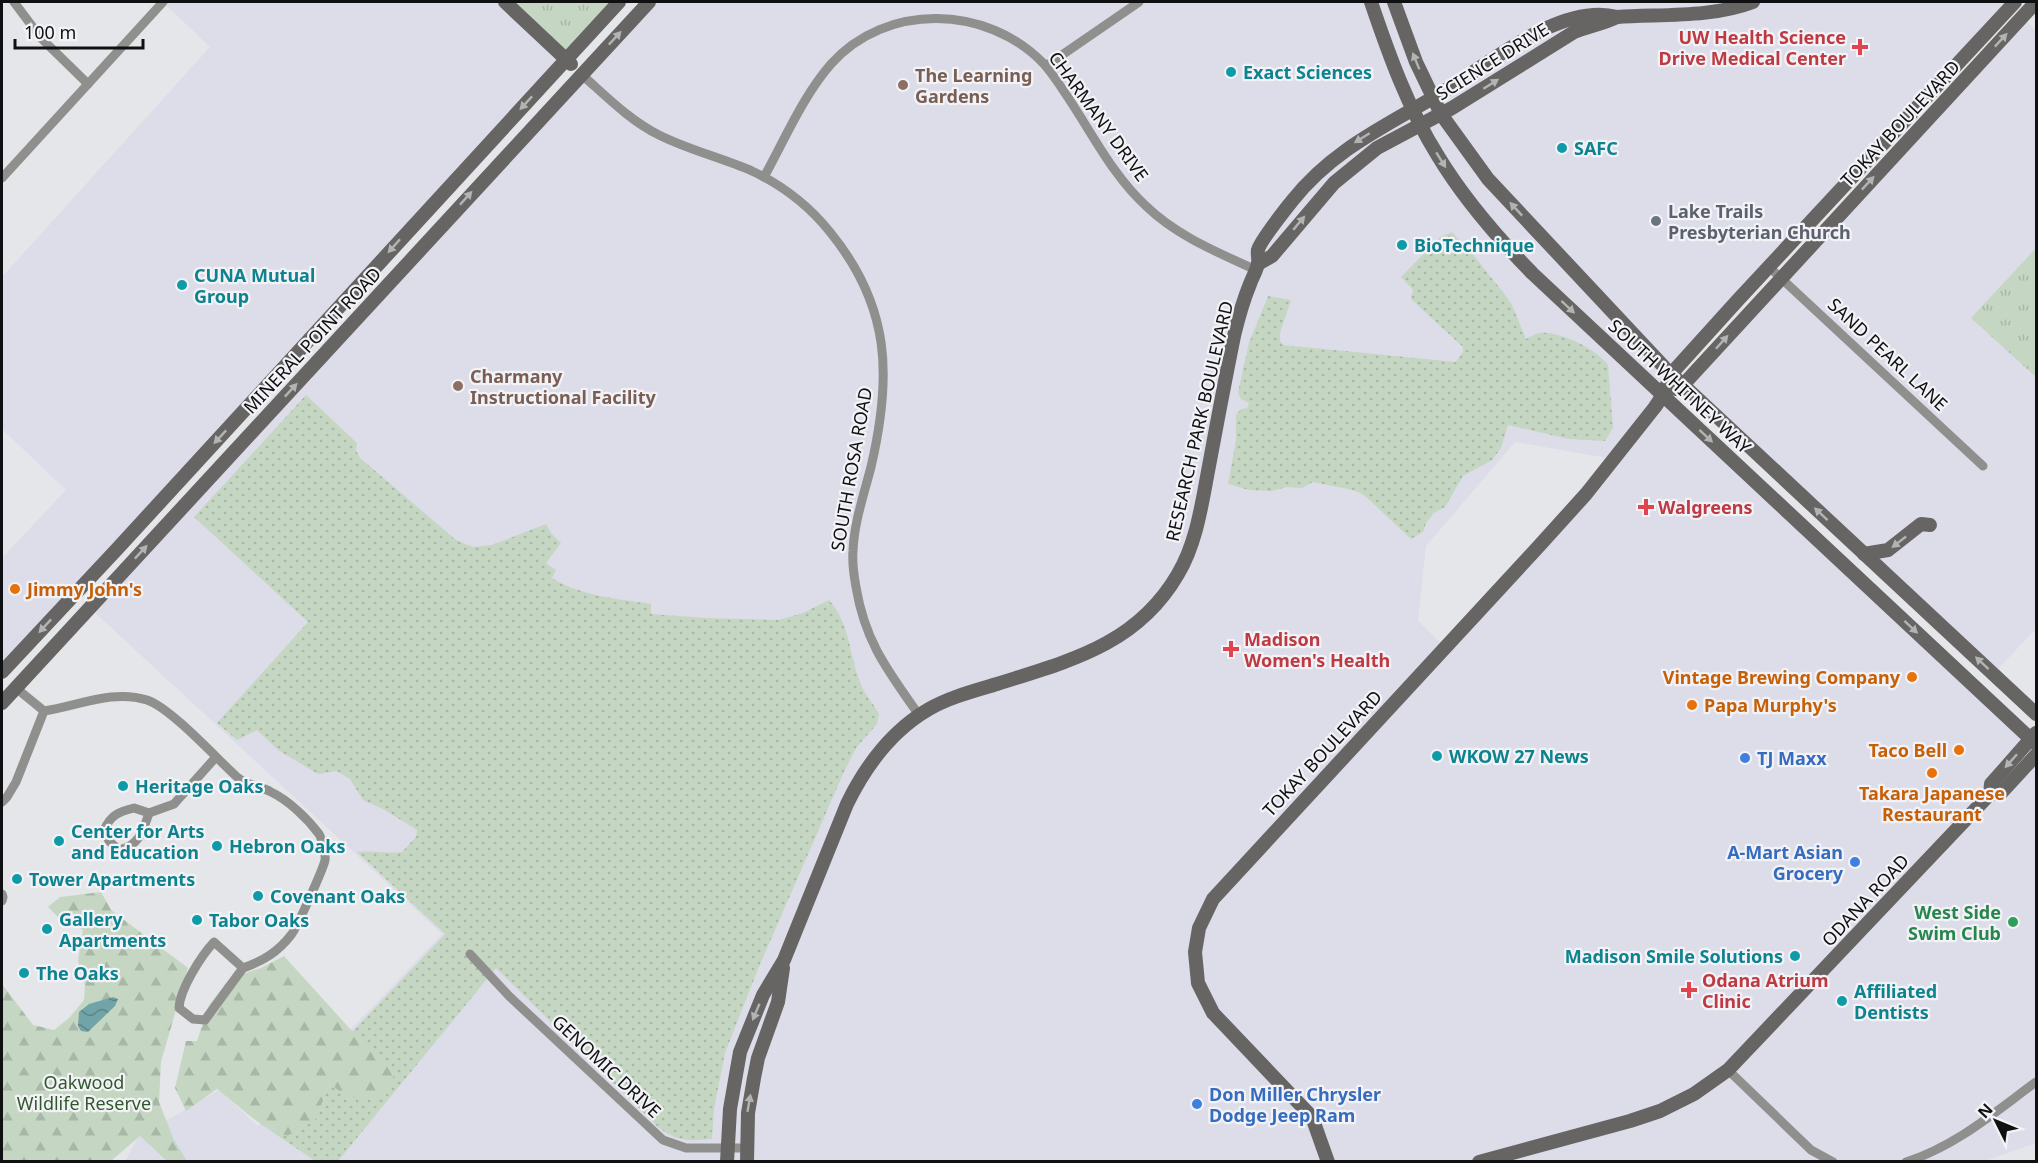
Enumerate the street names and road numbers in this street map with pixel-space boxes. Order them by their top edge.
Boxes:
street label: SCIENCE DRIVE [1431,17,1553,105]
street label: CHARMANY DRIVE [1044,46,1154,186]
street label: TOKAY BOULEVARD [1835,55,1965,191]
street label: MINERAL POINT ROAD [238,262,386,418]
street label: SAND PEARL LANE [1823,292,1953,416]
street label: RESEARCH PARK BOULEVARD [1160,298,1238,544]
street label: SOUTH WHITNEY WAY [1604,314,1757,459]
street label: SOUTH ROSA ROAD [825,385,877,553]
street label: TOKAY BOULEVARD [1257,685,1387,821]
street label: ODANA ROAD [1816,849,1914,951]
street label: GENOMIC DRIVE [547,1009,667,1123]

